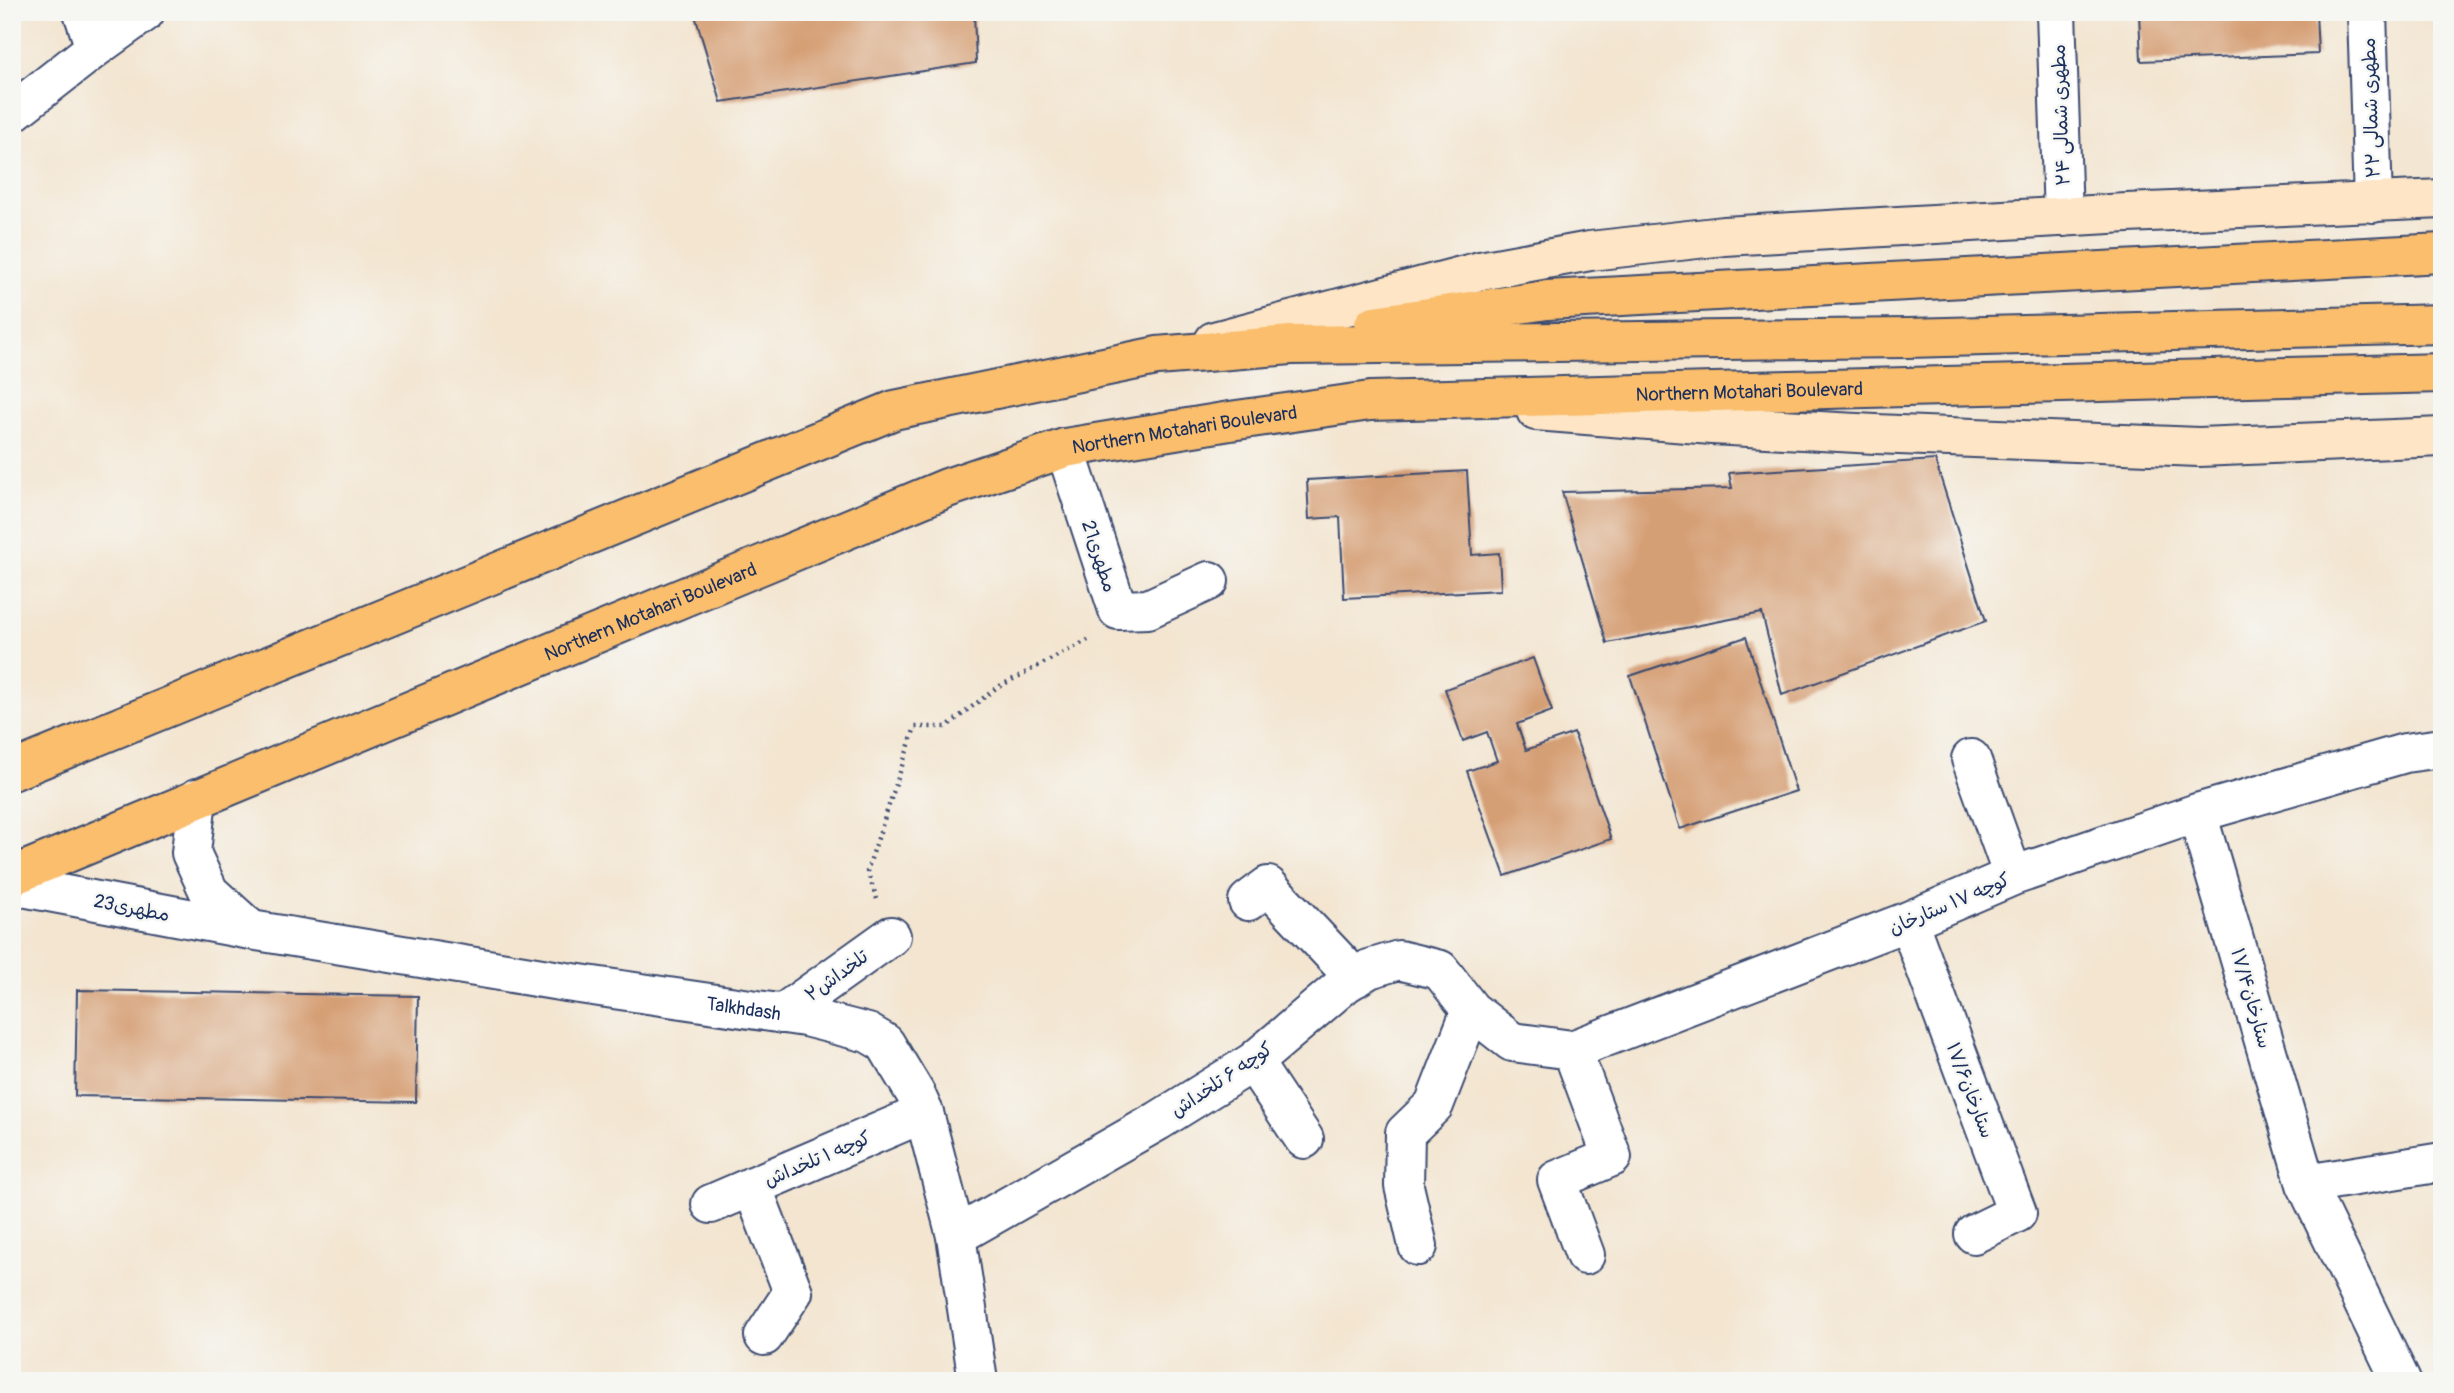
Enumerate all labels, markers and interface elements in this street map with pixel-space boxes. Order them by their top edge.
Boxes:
street label: مطهرى شمالى ۲۲ [2357,37,2385,179]
street label: مطهرى شمالى ۲۴ [2047,44,2075,186]
street label: Northern Motahari Boulevard [1635,377,1863,407]
street label: Northern Motahari Boulevard [1070,401,1299,460]
street label: 21مطهرى [1076,517,1122,595]
street label: Northern Motahari Boulevard [541,557,760,667]
street label: کوچه ۱۷ ستارخان [1885,868,2014,940]
street label: 23مطهرى [92,889,172,927]
street label: ۲تلخداش [800,944,873,1007]
street label: ستارخان۱۷/۴ [2225,945,2277,1051]
street label: Talkhdash [705,992,783,1026]
street label: کوچه ۶ تلخداش [1166,1037,1277,1123]
street label: ستارخان۱۷/۶ [1941,1039,1999,1142]
street label: کوچه ۱ تلخداش [760,1126,874,1192]

